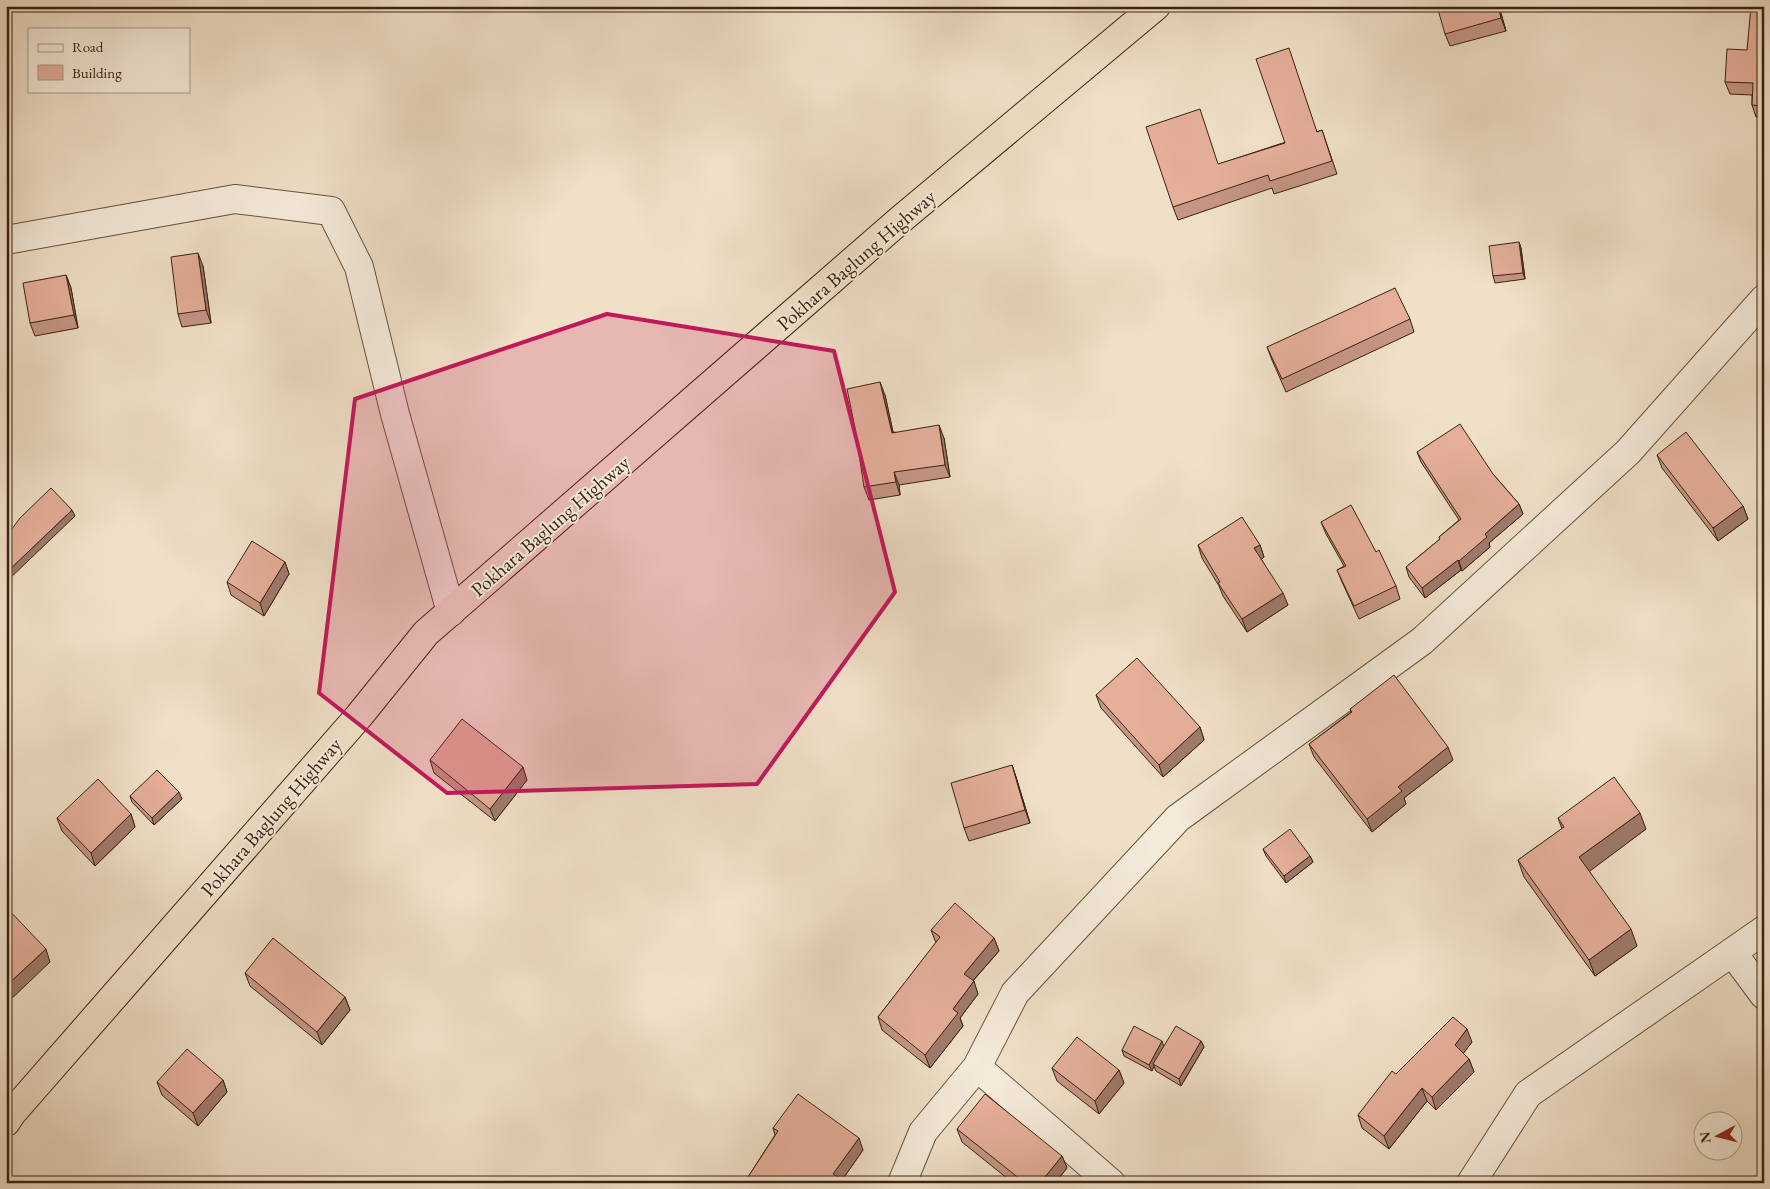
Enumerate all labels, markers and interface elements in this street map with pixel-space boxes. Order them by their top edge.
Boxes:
legend [28,28,190,92]
text: Road [72,37,104,56]
text: Building [72,63,122,82]
street label: Pokhara Baglung Highway [771,184,941,336]
street label: Pokhara Baglung Highway [465,450,635,602]
street label: Pokhara Baglung Highway [195,732,347,902]
north arrow [1692,1112,1742,1162]
text: N [1695,1130,1715,1144]

